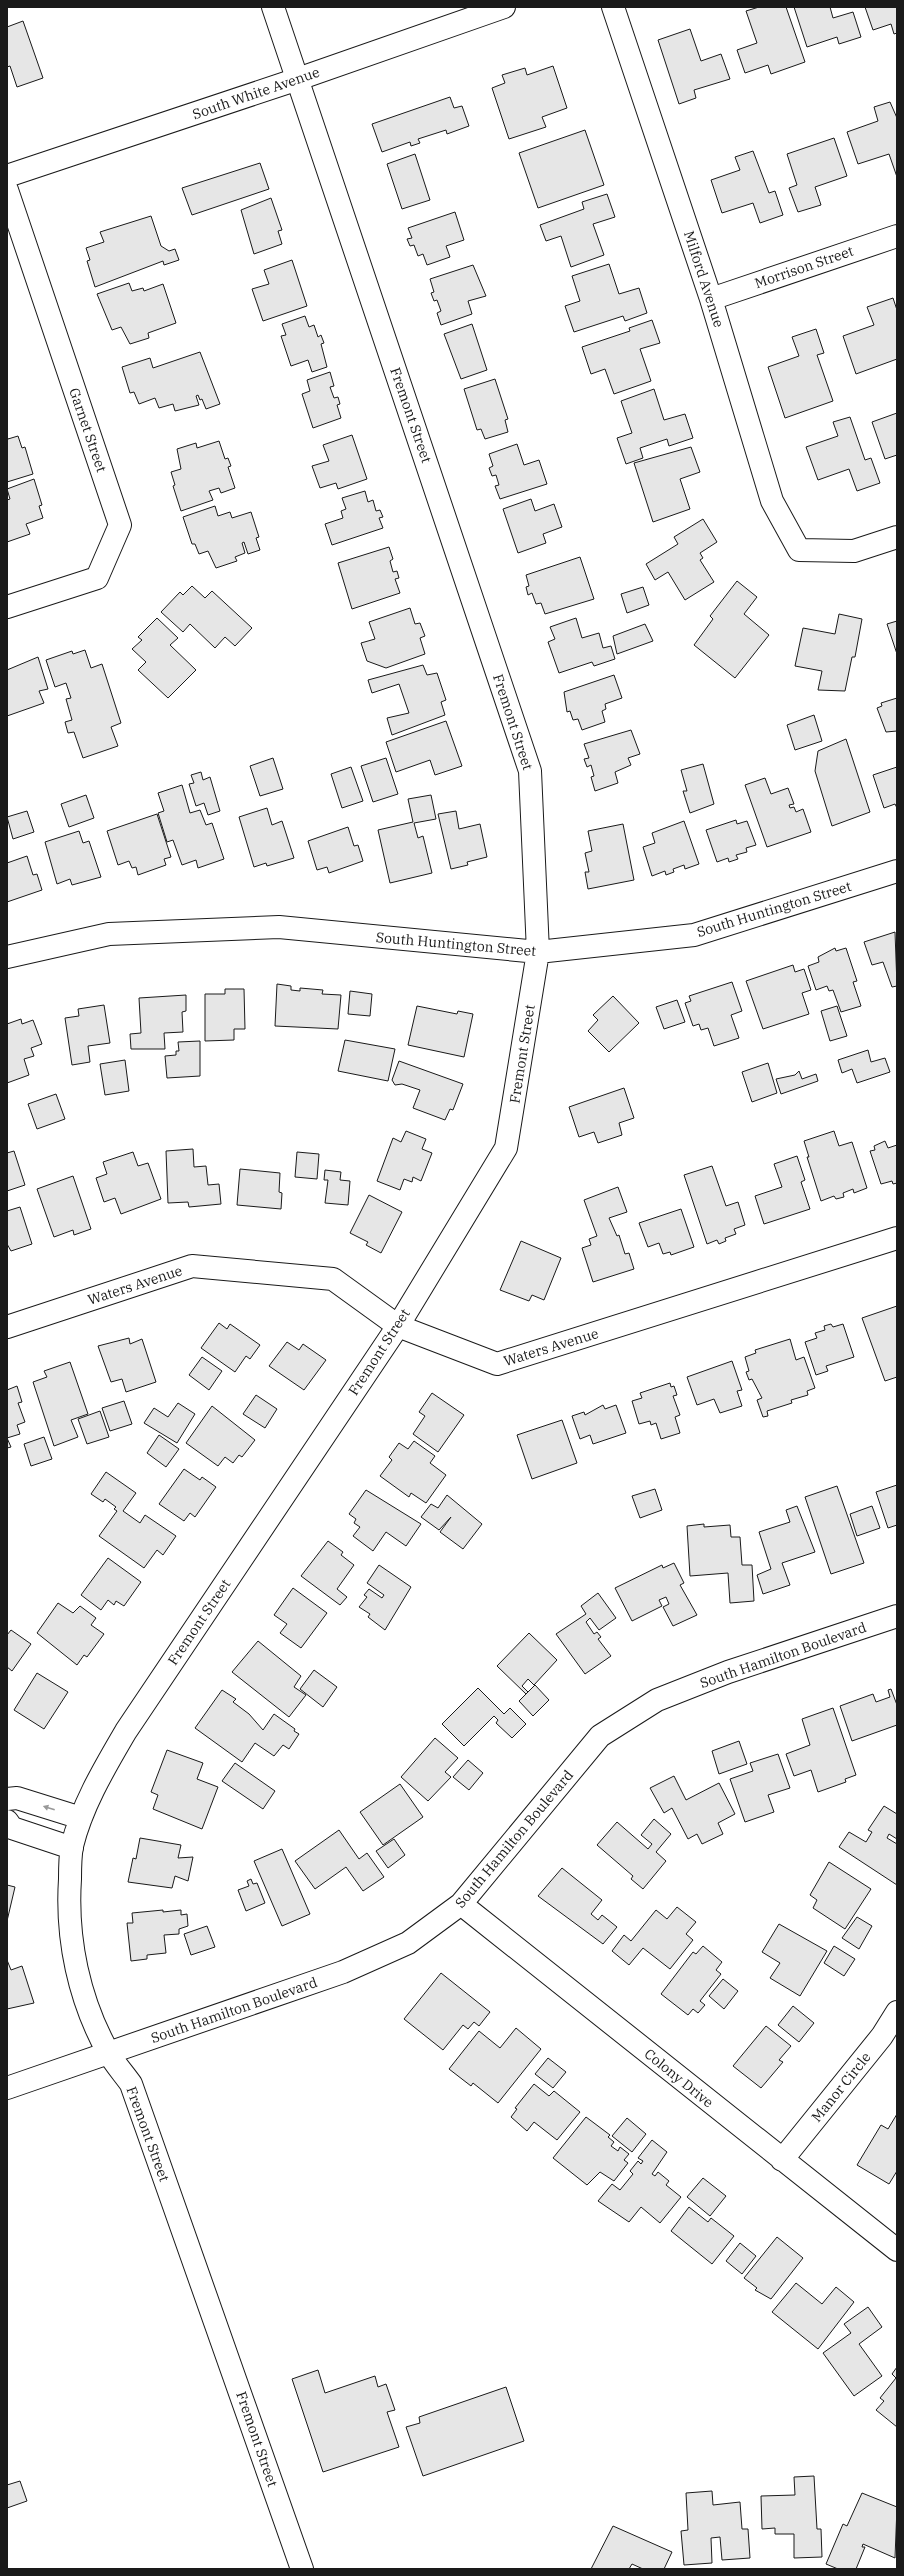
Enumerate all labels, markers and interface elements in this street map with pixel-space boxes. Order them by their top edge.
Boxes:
street label: South White Avenue [190,63,322,123]
street label: Milford Avenue [680,228,728,330]
street label: Morrison Street [752,242,856,292]
street label: Fremont Street [386,365,436,465]
street label: Garnet Street [65,385,111,475]
street label: Fremont Street [489,672,537,772]
street label: South Huntington Street [695,877,853,941]
street label: South Huntington Street [375,928,537,960]
street label: Fremont Street [505,1003,539,1105]
street label: Waters Avenue [86,1261,184,1309]
street label: Fremont Street [344,1305,414,1399]
street label: Waters Avenue [501,1324,601,1370]
street label: Fremont Street [164,1576,234,1668]
street label: South Hamilton Boulevard [697,1618,869,1692]
street label: South Hamilton Boulevard [451,1766,577,1912]
one-way arrow [43,1805,55,1811]
street label: South Hamilton Boulevard [148,1973,320,2047]
street label: Colony Drive [641,2045,717,2111]
street label: Manor Circle [807,2048,875,2126]
street label: Fremont Street [122,2084,174,2184]
street label: Fremont Street [232,2389,282,2489]

